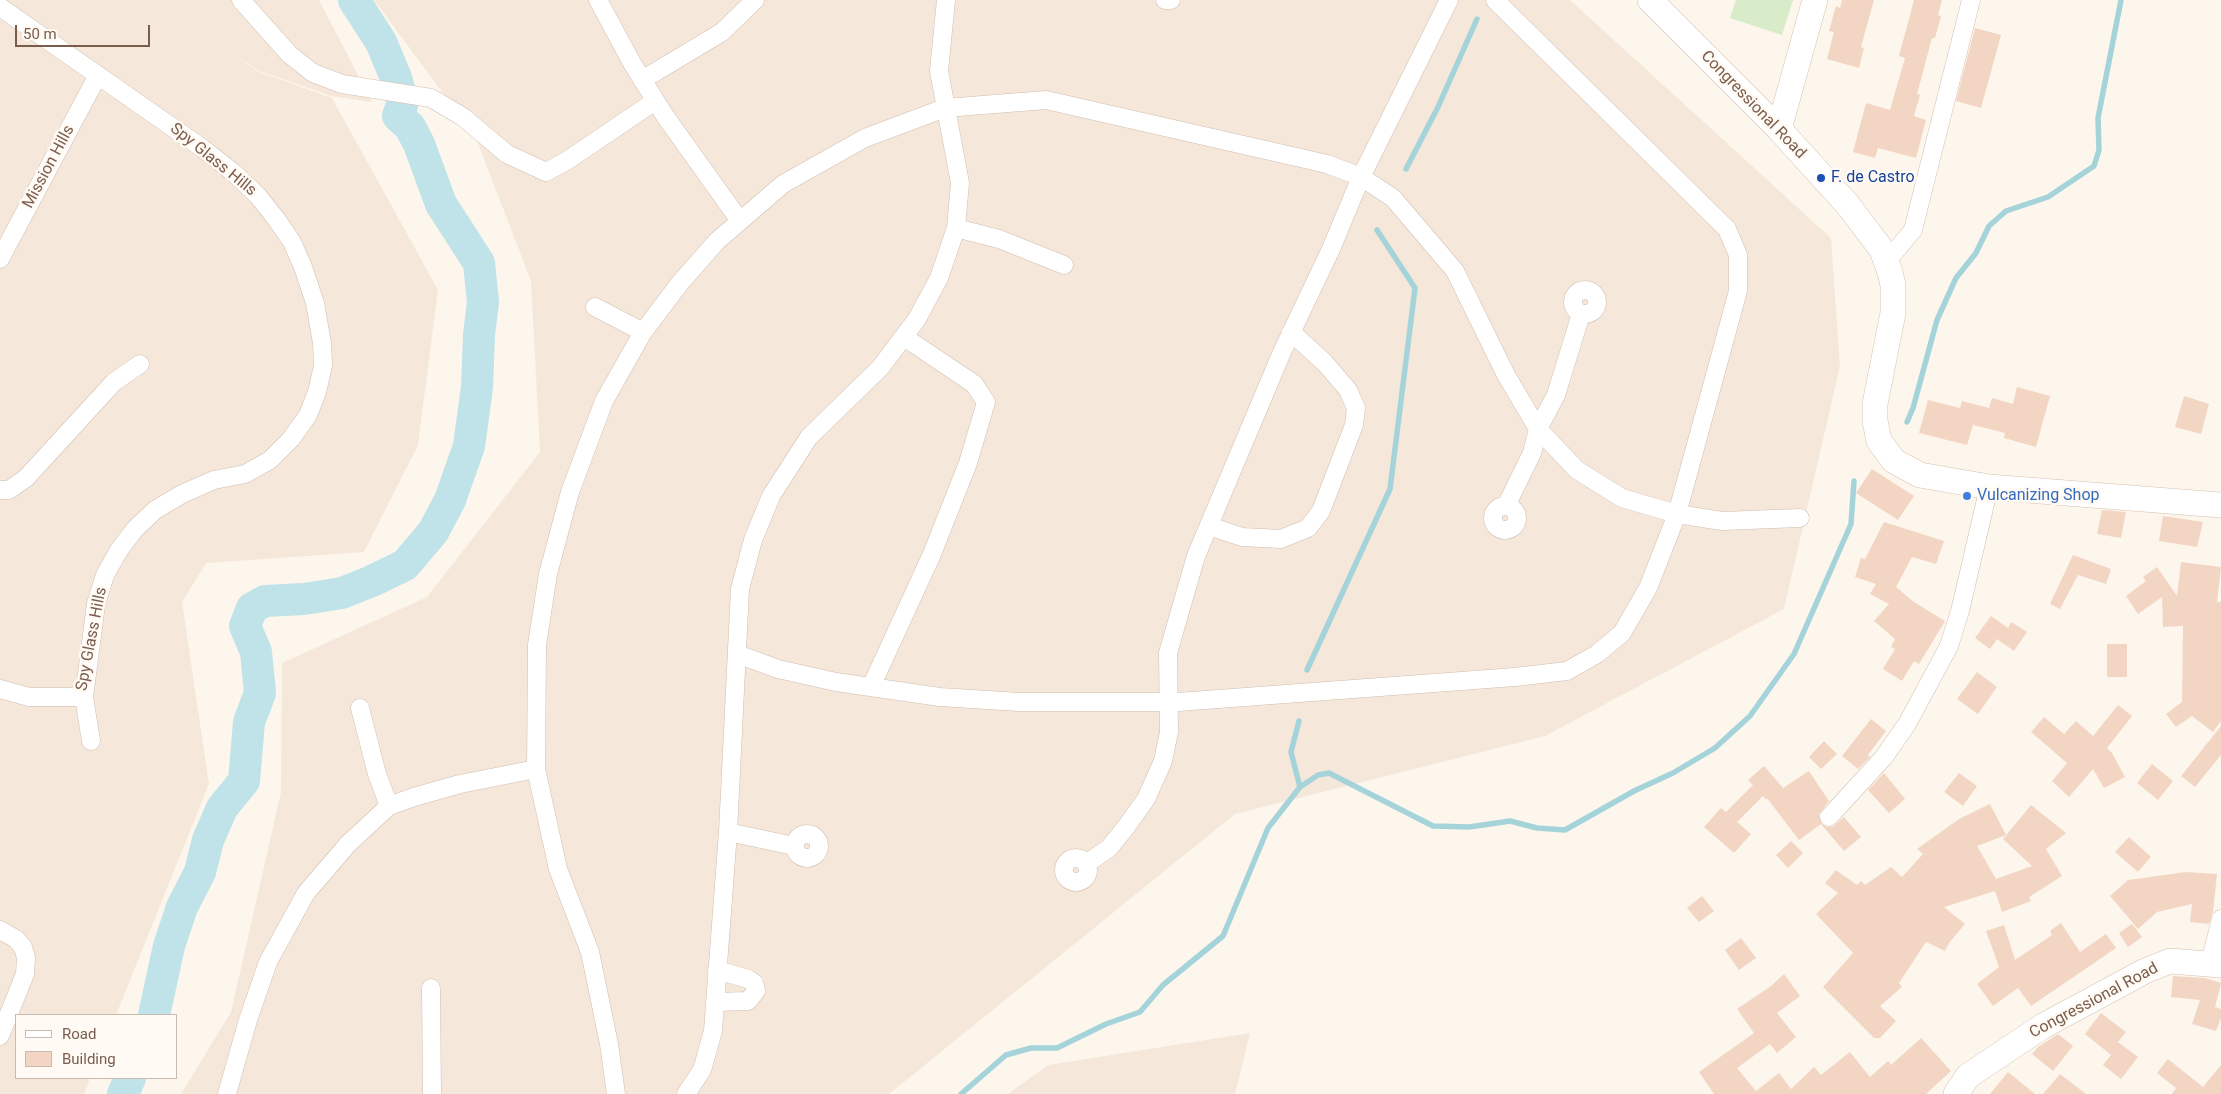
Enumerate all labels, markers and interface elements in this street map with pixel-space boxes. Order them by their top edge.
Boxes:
scale bar [18,15,152,47]
text: 50 m [23,25,57,43]
street label: Congressional Road [1697,47,1809,163]
street label: Spy Glass Hills [166,119,260,201]
street label: Mission Hills [19,122,79,212]
place label: F. de Castro [1831,168,1915,188]
marker: F. de Castro [1815,172,1827,184]
place label: Vulcanizing Shop [1977,486,2100,506]
marker: Vulcanizing Shop [1961,490,1973,502]
street label: Spy Glass Hills [73,586,111,692]
street label: Congressional Road [2026,959,2162,1043]
legend [15,1014,178,1079]
text: Road [62,1025,96,1043]
text: Building [62,1050,116,1068]

